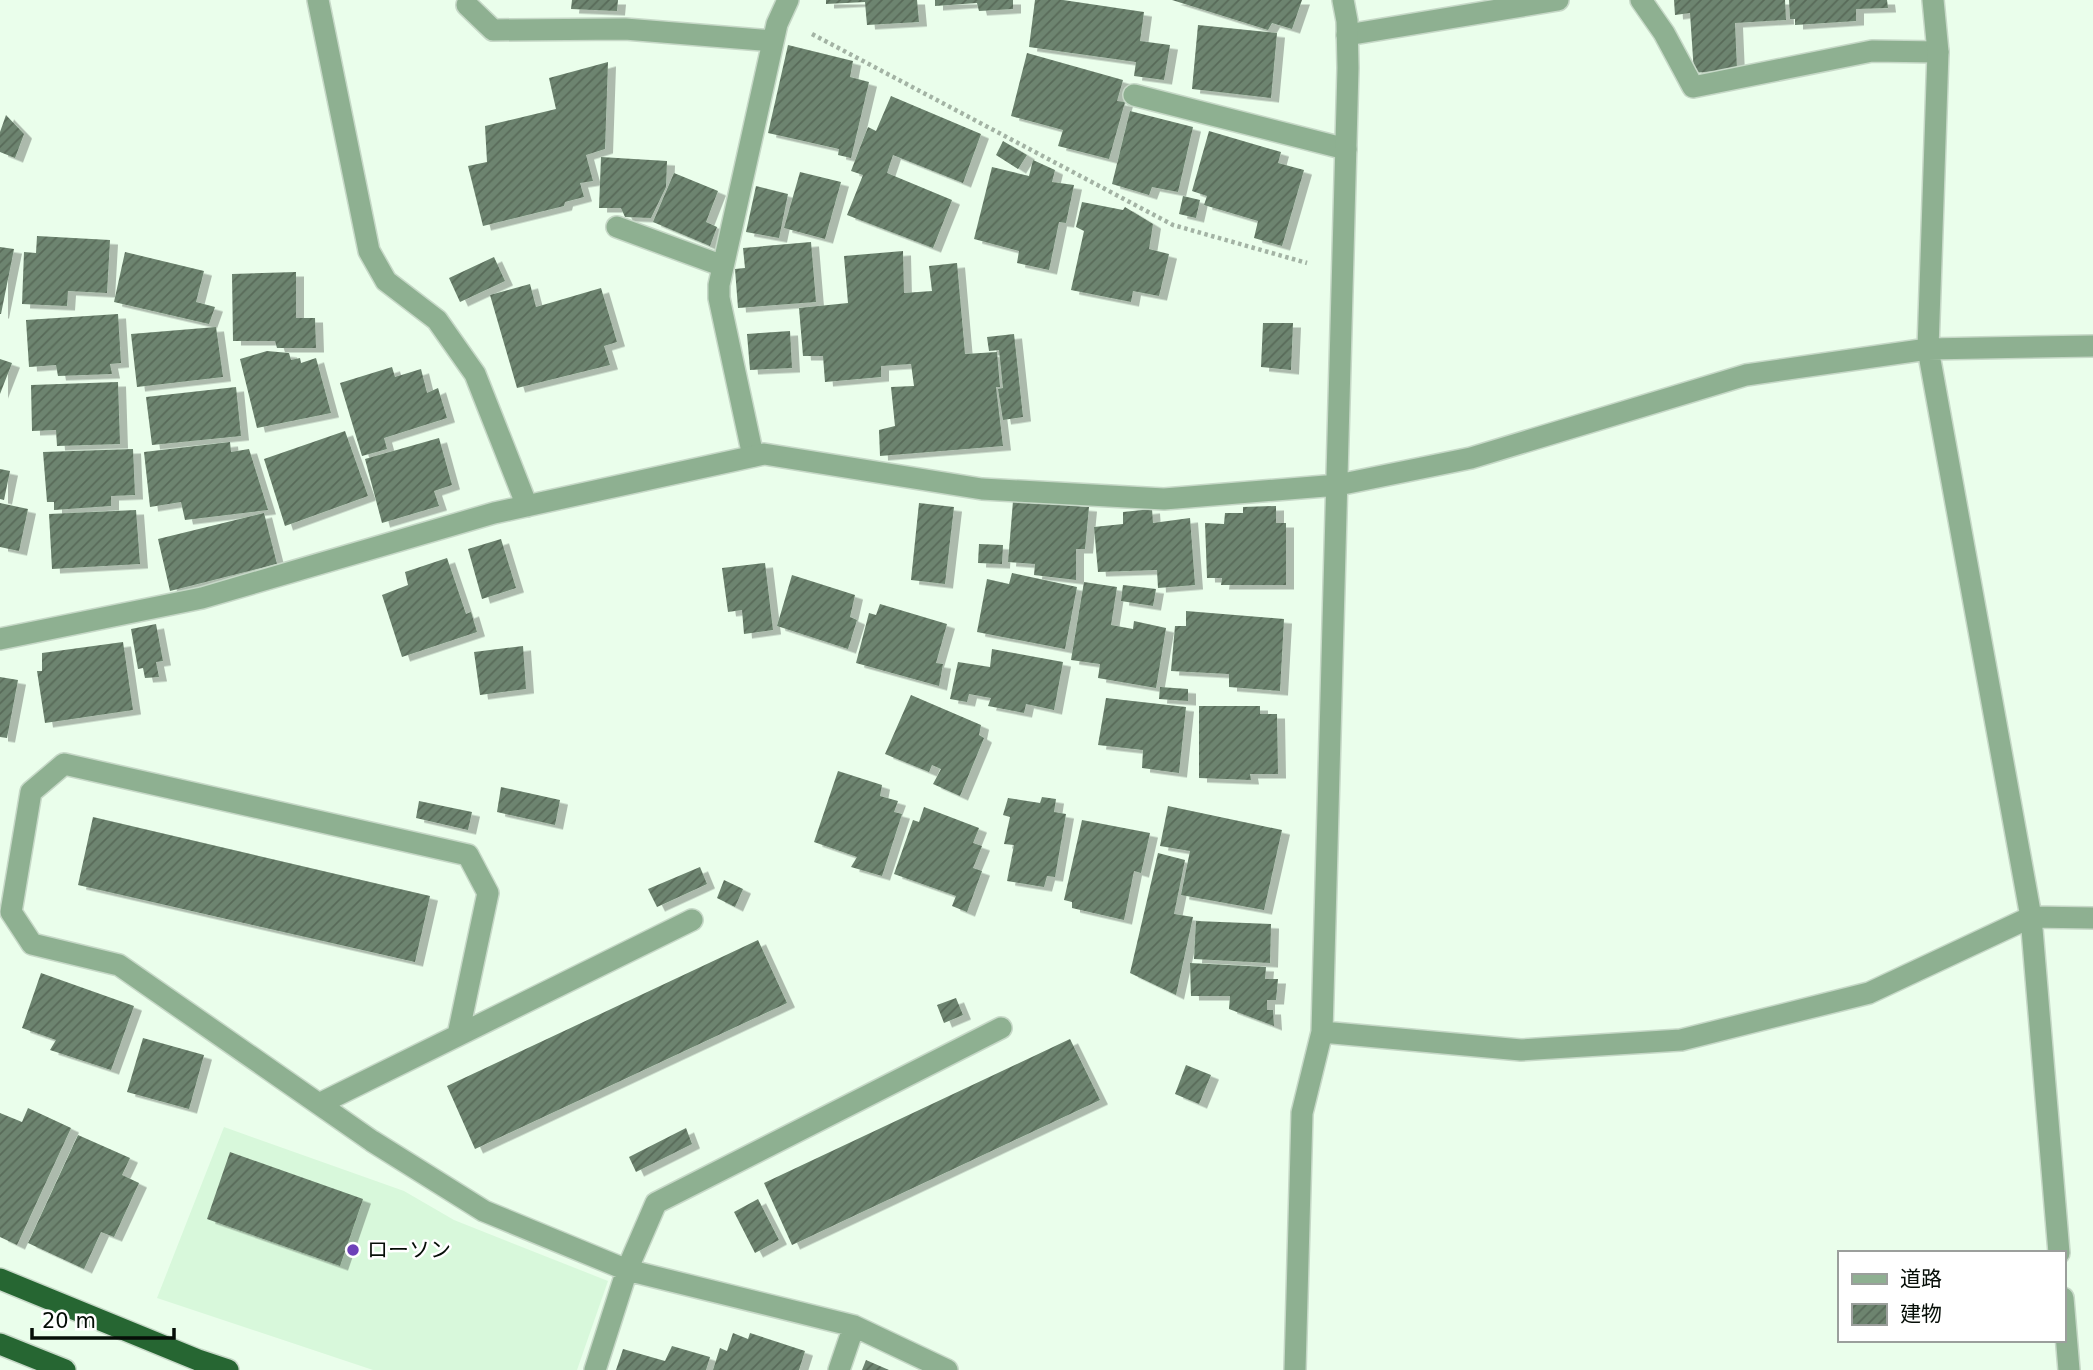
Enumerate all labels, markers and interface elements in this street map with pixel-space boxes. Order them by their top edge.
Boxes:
place label: ローソン [367,1238,451,1262]
marker: ローソン [345,1242,361,1258]
legend [1838,1251,2065,1342]
text: 道路 [1900,1267,1942,1291]
scale bar [32,1296,173,1340]
text: 建物 [1900,1302,1942,1326]
text: 20 m [42,1309,96,1333]

